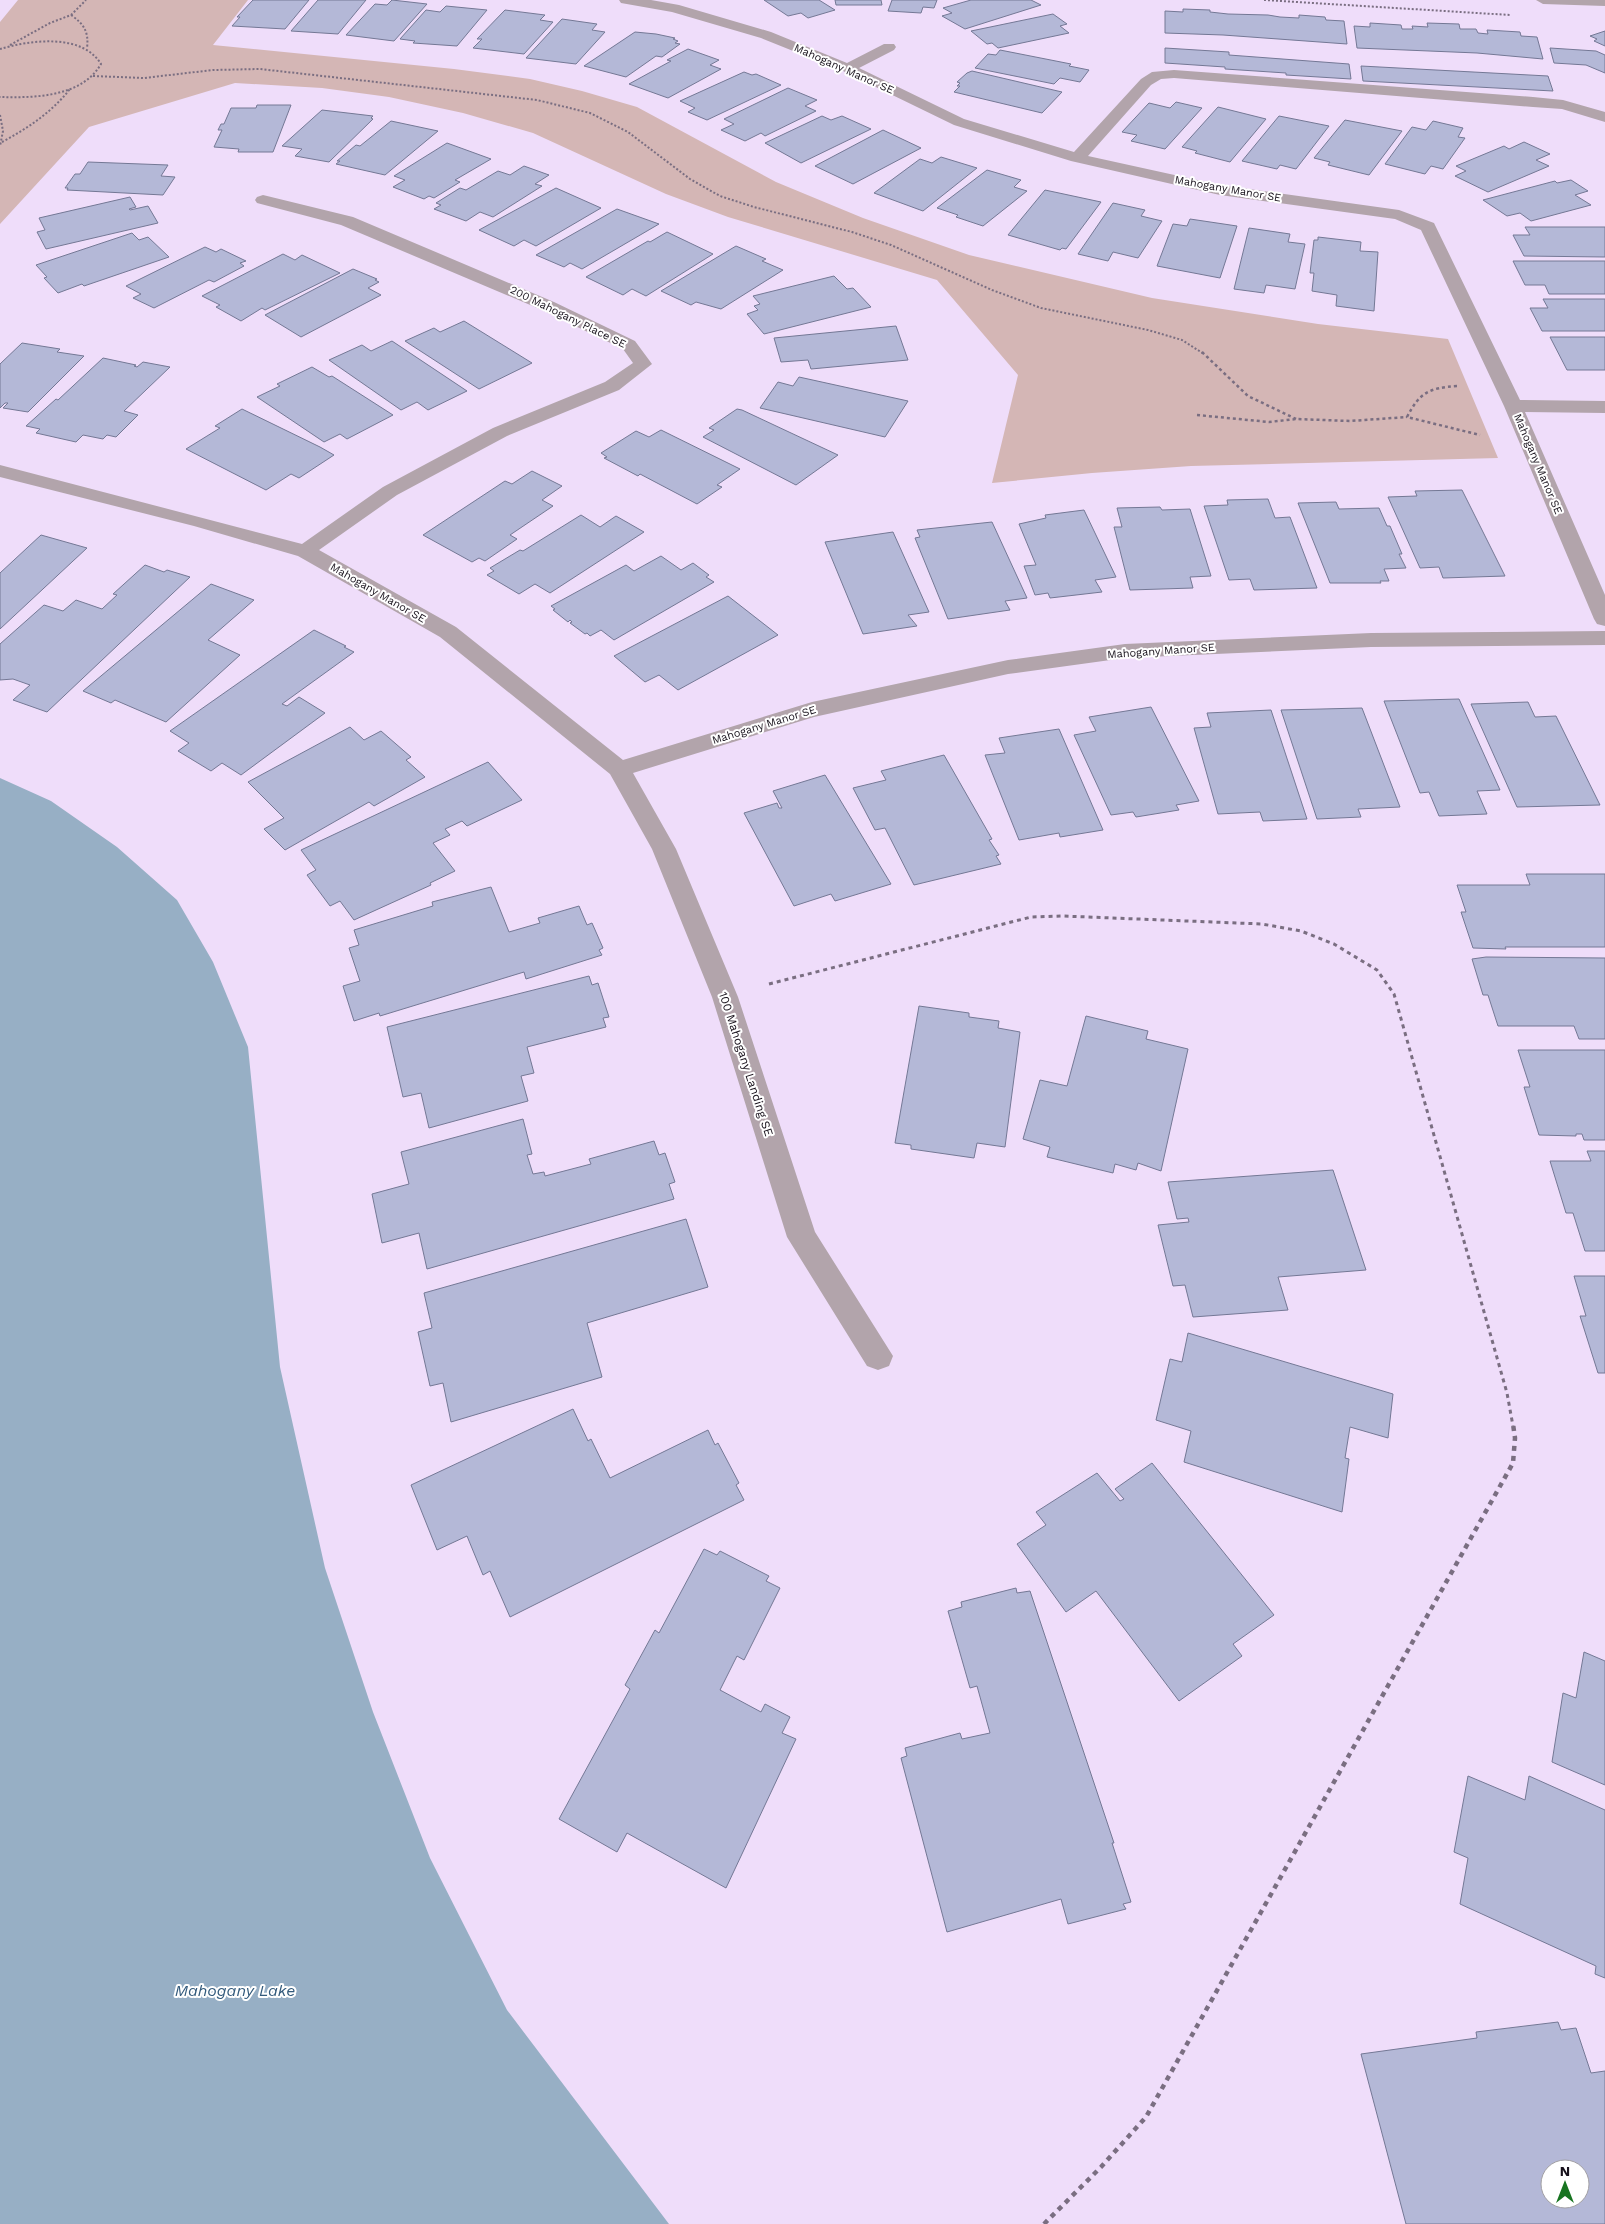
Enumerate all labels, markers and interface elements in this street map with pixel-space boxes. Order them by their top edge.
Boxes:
street label: Mahogany Manor SE [792,41,896,97]
street label: Mahogany Manor SE [1174,173,1282,205]
street label: 200 Mahogany Place SE [508,283,628,351]
street label: Mahogany Manor SE [1511,412,1565,516]
street label: Mahogany Manor SE [328,560,428,626]
street label: Mahogany Manor SE [1107,641,1215,661]
street label: Mahogany Manor SE [711,703,817,747]
street label: 100 Mahogany Landing SE [716,990,776,1138]
water label: Mahogany Lake [175,1981,295,2000]
north arrow [1540,2159,1590,2209]
text: N [1560,2163,1570,2179]

